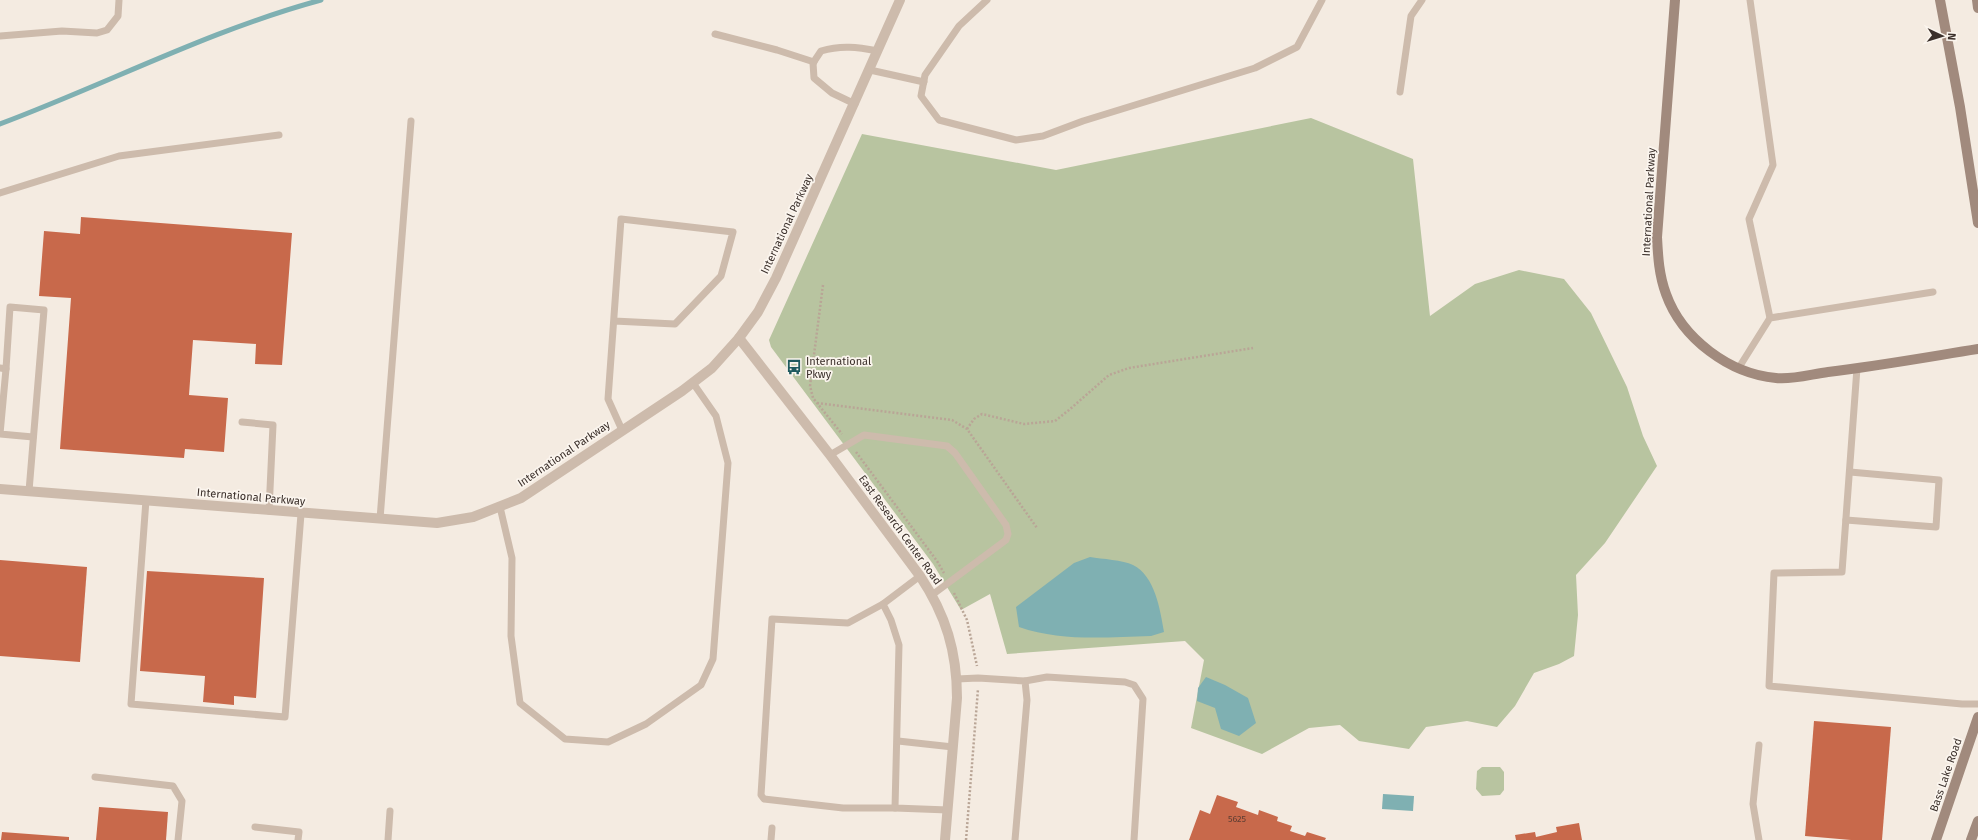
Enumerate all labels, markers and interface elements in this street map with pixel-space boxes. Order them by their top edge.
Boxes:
north arrow [1922,16,1962,56]
text: N [1945,33,1958,41]
street label: International Parkway [1640,147,1658,257]
street label: International Parkway [758,171,816,276]
place label: International Pkwy [806,355,871,381]
bus stop icon: International Pkwy [785,358,803,376]
street label: International Parkway [515,418,613,490]
street label: East Research Center Road [856,473,944,587]
street label: International Parkway [196,486,306,508]
street label: Bass Lake Road [1927,737,1965,813]
house number: 5625 [1228,814,1247,824]

